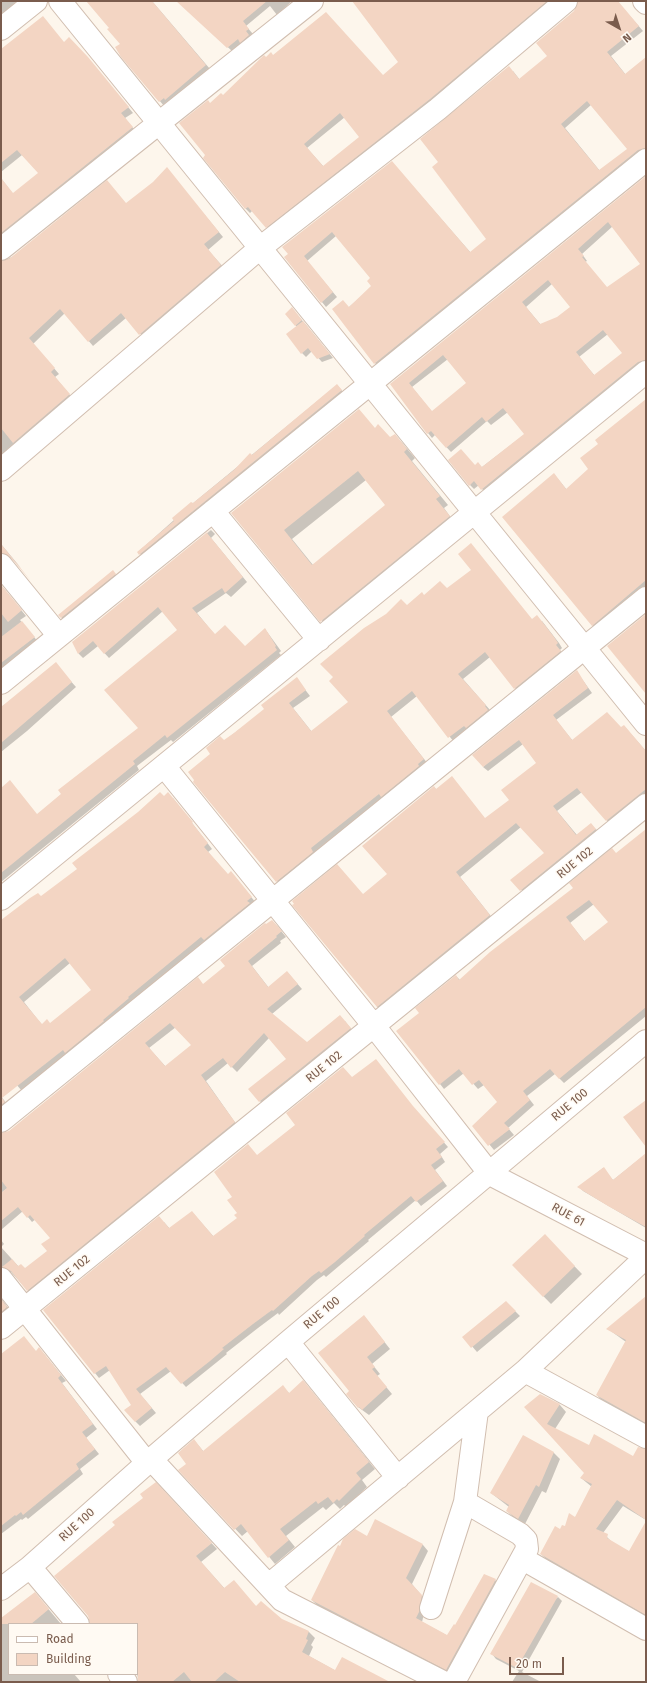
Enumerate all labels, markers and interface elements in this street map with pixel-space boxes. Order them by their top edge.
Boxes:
north arrow [599,8,639,48]
text: N [620,30,634,45]
street label: RUE 102 [554,844,596,882]
street label: RUE 102 [303,1048,345,1086]
street label: RUE 100 [549,1086,591,1124]
street label: RUE 61 [549,1200,587,1230]
street label: RUE 102 [51,1252,93,1290]
street label: RUE 100 [301,1294,343,1332]
street label: RUE 100 [56,1505,98,1545]
legend [8,1623,138,1675]
text: Road [46,1632,74,1646]
scale bar [511,1649,566,1675]
text: Building [46,1652,91,1666]
text: 20 m [516,1657,542,1671]

